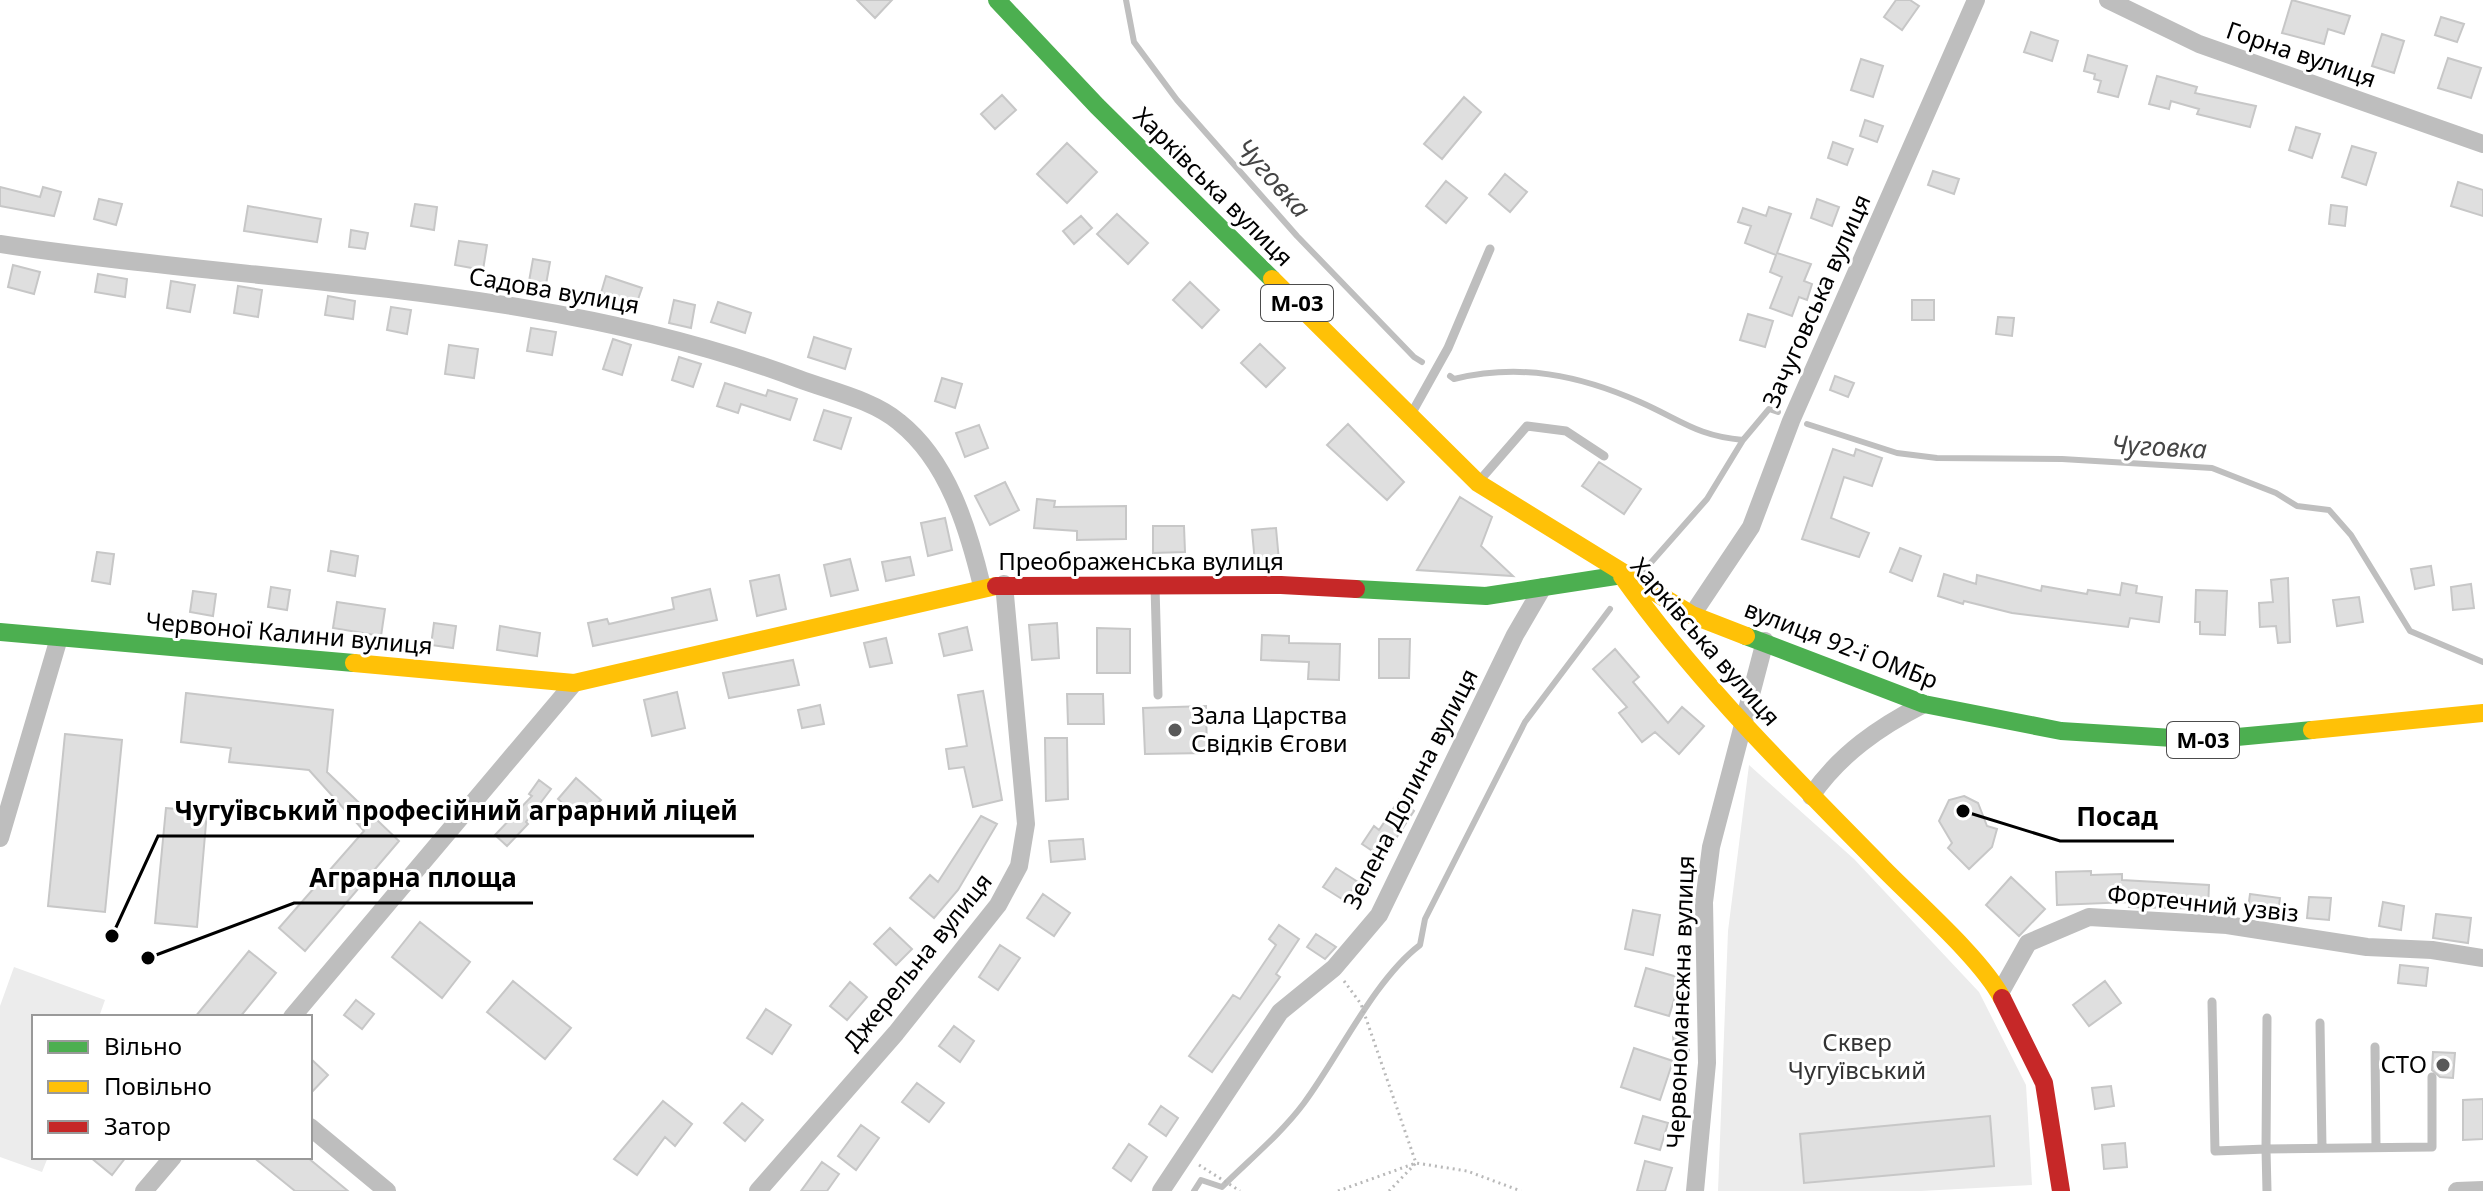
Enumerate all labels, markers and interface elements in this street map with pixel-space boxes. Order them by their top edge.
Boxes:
street label: Горна вулиця [2222,13,2381,95]
street label: Харківська вулиця [1127,99,1301,273]
water label: Чуговка [1228,130,1319,225]
street label: Зачуговська вулиця [1754,189,1878,412]
street label: Садова вулиця [466,258,642,321]
road number: М-03 [1261,285,1333,321]
water label: Чуговка [2110,426,2208,466]
street label: Преображенська вулиця [998,544,1284,577]
street label: Харківська вулиця [1624,550,1788,732]
street label: вулиця 92-ї ОМБр [1740,591,1943,696]
street label: Червоної Калини вулиця [144,604,434,661]
street label: Зелена Долина вулиця [1335,662,1485,914]
place label: Зала Царства Свідків Єгови [1191,698,1348,759]
marker: Зала Царства Свідків Єгови [1166,721,1184,739]
road number: М-03 [2167,722,2239,758]
callout: Чугуївський професійний аграрний ліцей [158,786,754,836]
callout: Посад [2060,791,2174,841]
text: Чугуївський професійний аграрний ліцей [174,792,738,828]
text: Посад [2076,798,2158,834]
callout: Аграрна площа [294,853,533,903]
street label: Червономанєжна вулиця [1658,855,1701,1149]
text: Аграрна площа [309,859,517,895]
street label: Джерельна вулиця [835,865,999,1057]
street label: Фортечний узвіз [2106,876,2301,929]
legend [32,1015,312,1159]
park label: Сквер Чугуївський [1788,1025,1926,1086]
text: Вільно [104,1029,182,1062]
place label: СТО [2381,1047,2427,1080]
marker: СТО [2434,1056,2452,1074]
text: Повільно [104,1069,212,1102]
text: Затор [104,1109,171,1142]

